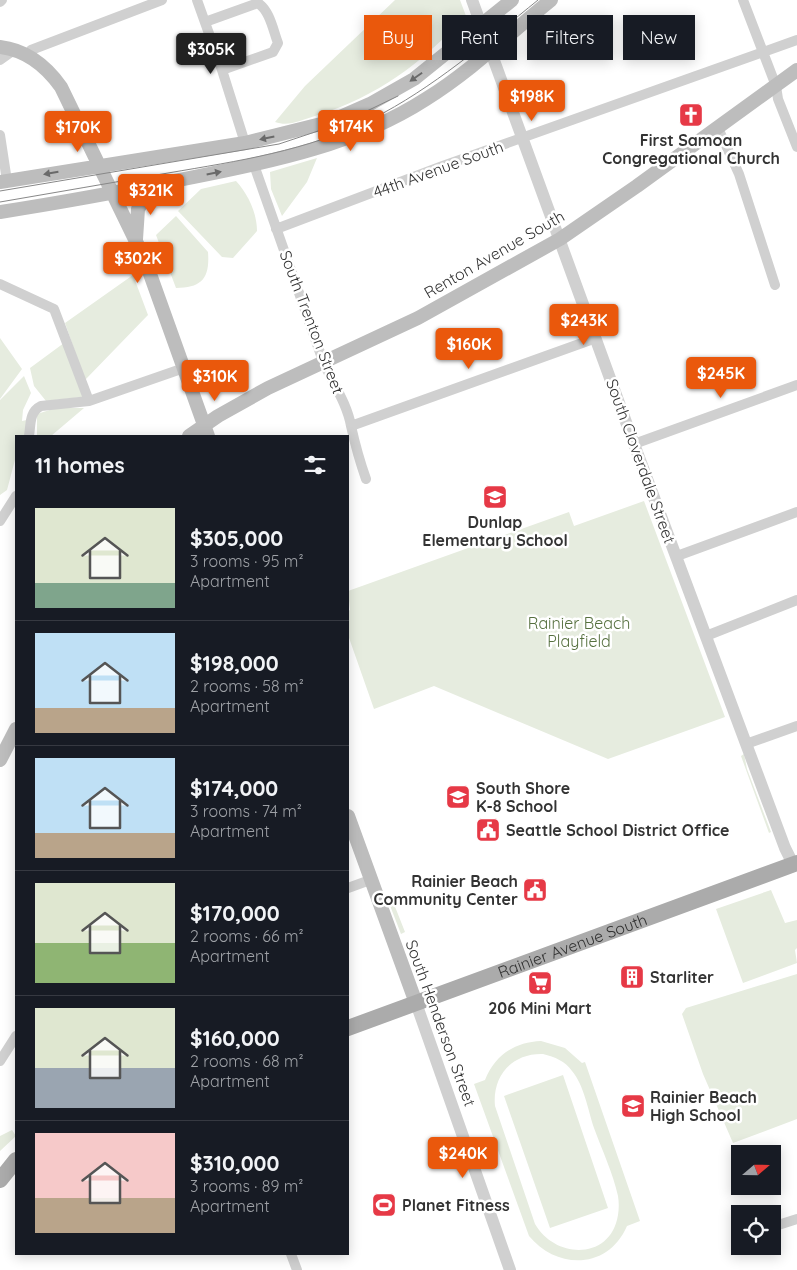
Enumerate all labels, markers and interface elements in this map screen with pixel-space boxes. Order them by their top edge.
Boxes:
chip: Buy [364,15,432,60]
chip: Rent [442,15,517,60]
chip: Filters [527,15,613,60]
chip: New [623,15,695,60]
pin: $305K [176,32,246,75]
text: $305K [187,39,235,59]
one-way arrow [409,72,423,82]
pin: $198K [497,80,567,122]
text: $198K [510,86,554,106]
church icon: First Samoan Congregational Church [678,102,704,128]
pin: $170K [43,110,113,153]
pin: $174K [316,110,386,152]
text: $174K [329,116,373,136]
text: $170K [56,117,100,137]
place label: First Samoan Congregational Church [602,130,780,168]
one-way arrow [259,135,275,143]
street label: 44th Avenue South [370,136,506,202]
one-way arrow [207,169,222,177]
one-way arrow [43,170,59,178]
pin: $321K [116,174,186,216]
text: $321K [129,180,173,200]
street label: Renton Avenue South [420,206,568,302]
pin: $302K [103,242,173,284]
text: $302K [114,248,162,268]
street label: South Trenton Street [275,248,349,396]
pin: $243K [549,304,619,346]
text: $243K [560,310,608,330]
pin: $160K [434,328,504,370]
text: $160K [447,334,491,354]
pin: $245K [686,356,756,399]
pin: $310K [180,360,250,402]
text: $245K [697,363,745,383]
text: $310K [193,366,237,386]
street label: South Cloverdale Street [602,376,680,546]
icon: filters [301,451,329,479]
text: 11 homes [35,452,125,478]
school or university icon: Dunlap Elementary School [482,484,508,510]
place label: Dunlap Elementary School [422,512,568,550]
text: $305,000 [190,525,283,551]
icon: home [75,528,135,588]
text: 3 rooms · 95 m² [190,551,304,571]
text: Apartment [190,571,270,591]
park label: Rainier Beach Playfield [528,613,630,651]
text: $198,000 [190,650,279,676]
icon: home [75,653,135,713]
text: 2 rooms · 58 m² [190,676,304,696]
text: Apartment [190,696,270,716]
text: $174,000 [190,775,278,801]
icon: home [75,778,135,838]
place label: South Shore K-8 School [476,778,570,816]
school or university icon: South Shore K-8 School [445,784,471,810]
text: 3 rooms · 74 m² [190,801,302,821]
public building icon: Seattle School District Office [475,817,501,843]
place label: Seattle School District Office [506,820,730,840]
text: Apartment [190,821,270,841]
place label: Rainier Beach Community Center [374,871,518,909]
public building icon: Rainier Beach Community Center [522,877,548,903]
text: $170,000 [190,900,280,926]
icon: home [75,903,135,963]
street label: Rainier Avenue South [495,909,650,982]
text: 2 rooms · 66 m² [190,926,304,946]
street label: South Henderson Street [402,937,480,1109]
text: Apartment [190,946,270,966]
building icon: Starliter [619,964,645,990]
place label: Starliter [650,967,714,987]
supermarket icon: 206 Mini Mart [527,970,553,996]
place label: 206 Mini Mart [488,998,592,1018]
text: $160,000 [190,1025,280,1051]
icon: home [75,1028,135,1088]
text: 2 rooms · 68 m² [190,1051,304,1071]
text: Apartment [190,1071,270,1091]
place label: Rainier Beach High School [650,1087,757,1125]
school or university icon: Rainier Beach High School [620,1093,646,1119]
pin: $240K [428,1136,498,1179]
text: $240K [439,1143,487,1163]
north arrow [731,1145,781,1195]
map controls [731,1145,781,1255]
text: $310,000 [190,1150,279,1176]
icon: home [75,1153,135,1213]
text: 3 rooms · 89 m² [190,1176,303,1196]
sports icon: Planet Fitness [371,1192,397,1218]
place label: Planet Fitness [402,1195,510,1215]
text: Apartment [190,1196,270,1216]
button: locate [731,1205,781,1255]

